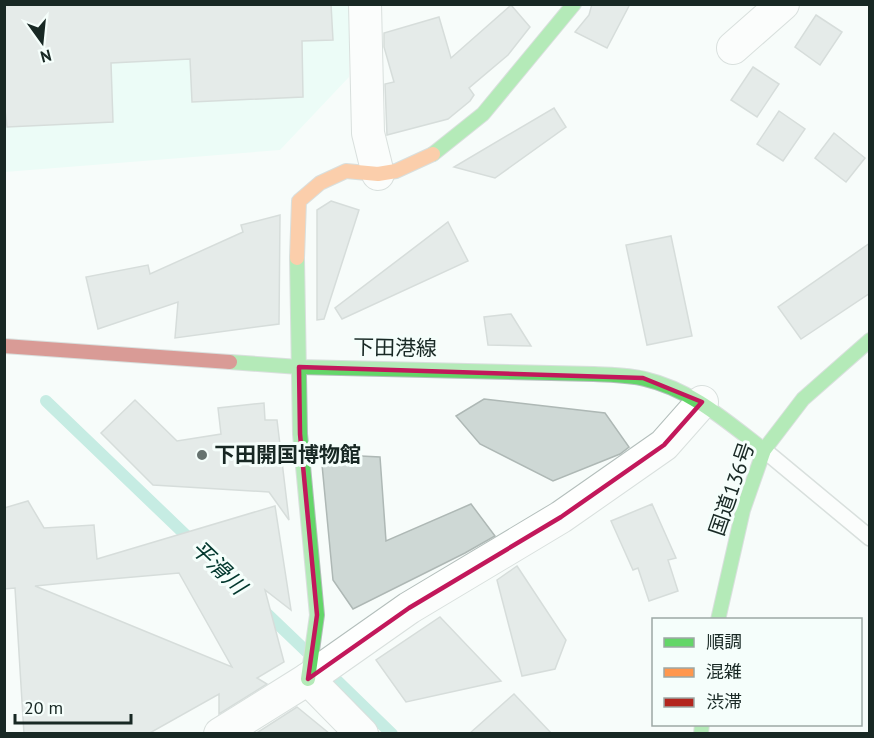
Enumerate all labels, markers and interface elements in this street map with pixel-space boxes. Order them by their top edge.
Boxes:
north arrow [12,12,72,72]
text: N [38,45,54,68]
street label: 下田港線 [353,333,437,362]
street label: 国道136号 [703,438,760,539]
place label: 下田開国博物館 [214,441,361,468]
marker: 下田開国博物館 [195,448,209,462]
water label: 平滑川 [186,534,254,601]
legend [652,618,862,726]
text: 順調 [706,630,742,653]
text: 混雑 [706,660,742,683]
scale bar [15,687,130,725]
text: 渋滞 [706,690,742,713]
text: 20 m [24,696,63,719]

